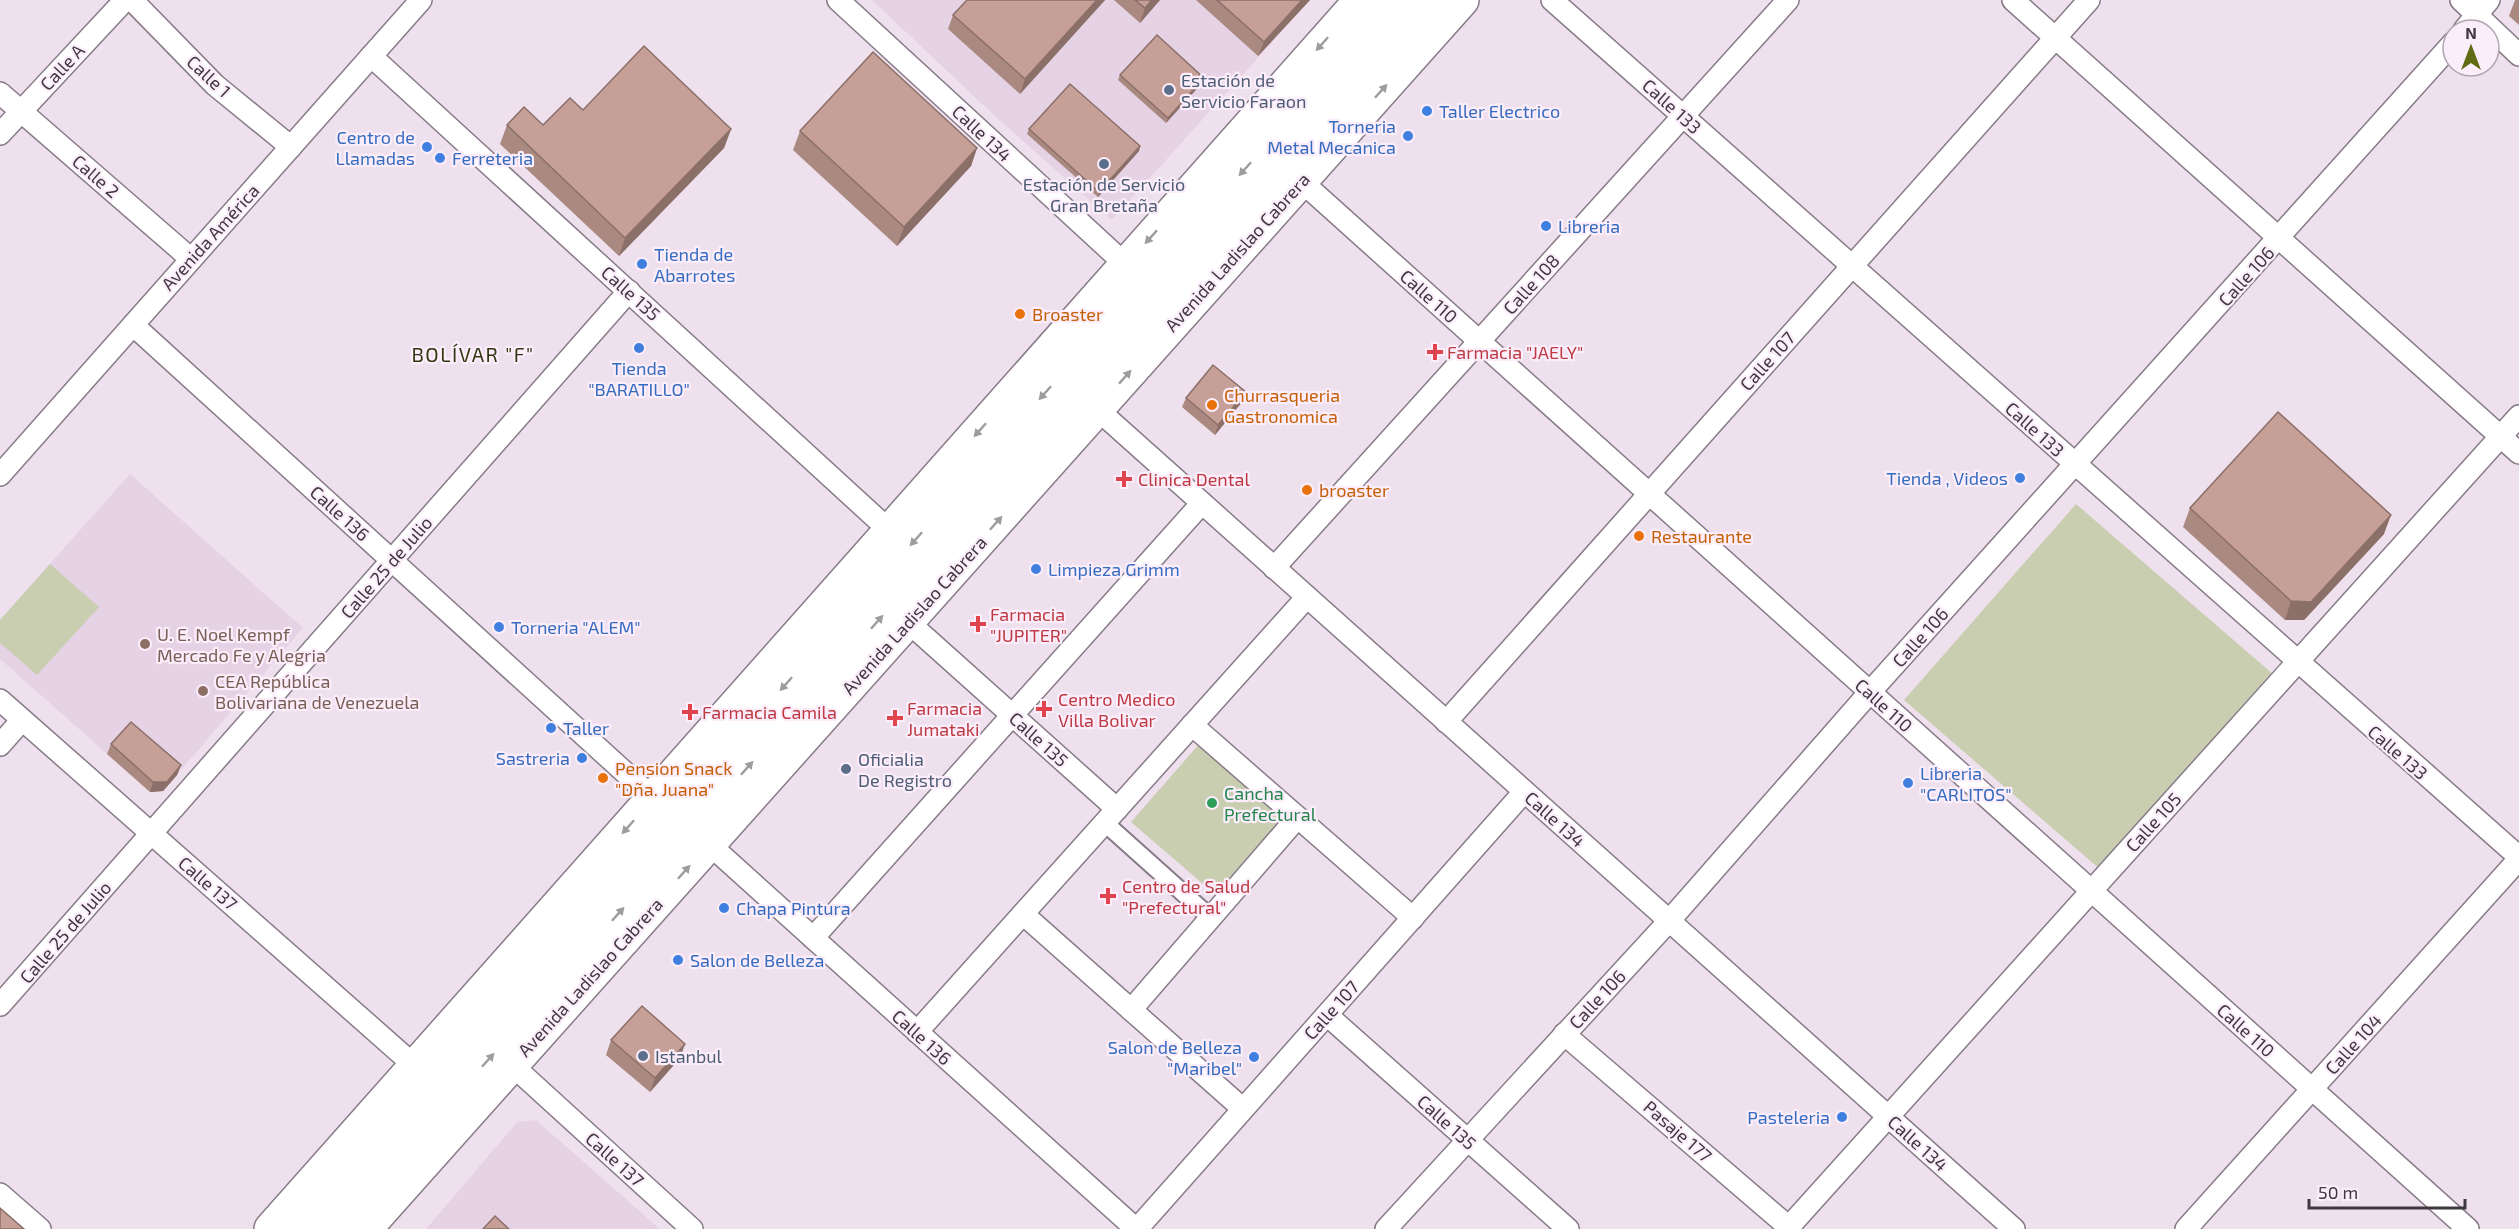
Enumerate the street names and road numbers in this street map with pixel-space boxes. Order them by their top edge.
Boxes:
street label: Calle A [35,39,89,95]
street label: Calle 1 [183,50,235,102]
street label: Calle 133 [1638,74,1706,138]
street label: Calle 134 [948,100,1016,166]
street label: Calle 2 [68,150,124,202]
street label: Avenida Ladislao Cabrera [1160,168,1314,336]
street label: Avenida América [156,179,264,295]
street label: Calle 106 [2213,242,2279,310]
street label: Calle 108 [1498,249,1564,319]
street label: Calle 135 [597,261,665,325]
street label: Calle 110 [1396,265,1462,327]
street label: Calle 107 [1735,327,1799,395]
street label: Calle 133 [2001,397,2069,461]
street label: Calle 136 [306,481,374,545]
street label: Calle 25 de Julio [336,511,436,623]
street label: Avenida Ladislao Cabrera [837,531,991,699]
street label: Calle 106 [1887,603,1953,671]
street label: Calle 110 [1851,674,1917,736]
street label: Calle 135 [1005,707,1073,771]
street label: Calle 133 [2364,720,2432,784]
street label: Calle 134 [1521,786,1589,852]
street label: Calle 105 [2121,788,2185,856]
street label: Calle 137 [174,851,242,915]
street label: Calle 25 de Julio [15,876,115,988]
street label: Avenida Ladislao Cabrera [513,893,667,1061]
street label: Calle 106 [1564,965,1630,1033]
street label: Calle 107 [1299,976,1363,1044]
street label: Calle 110 [2213,999,2279,1061]
street label: Calle 136 [888,1005,956,1069]
street label: Calle 104 [2320,1009,2386,1079]
street label: Calle 135 [1413,1090,1481,1154]
street label: Pasaje 177 [1639,1095,1717,1167]
street label: Calle 134 [1884,1110,1952,1176]
street label: Calle 137 [581,1127,649,1191]

